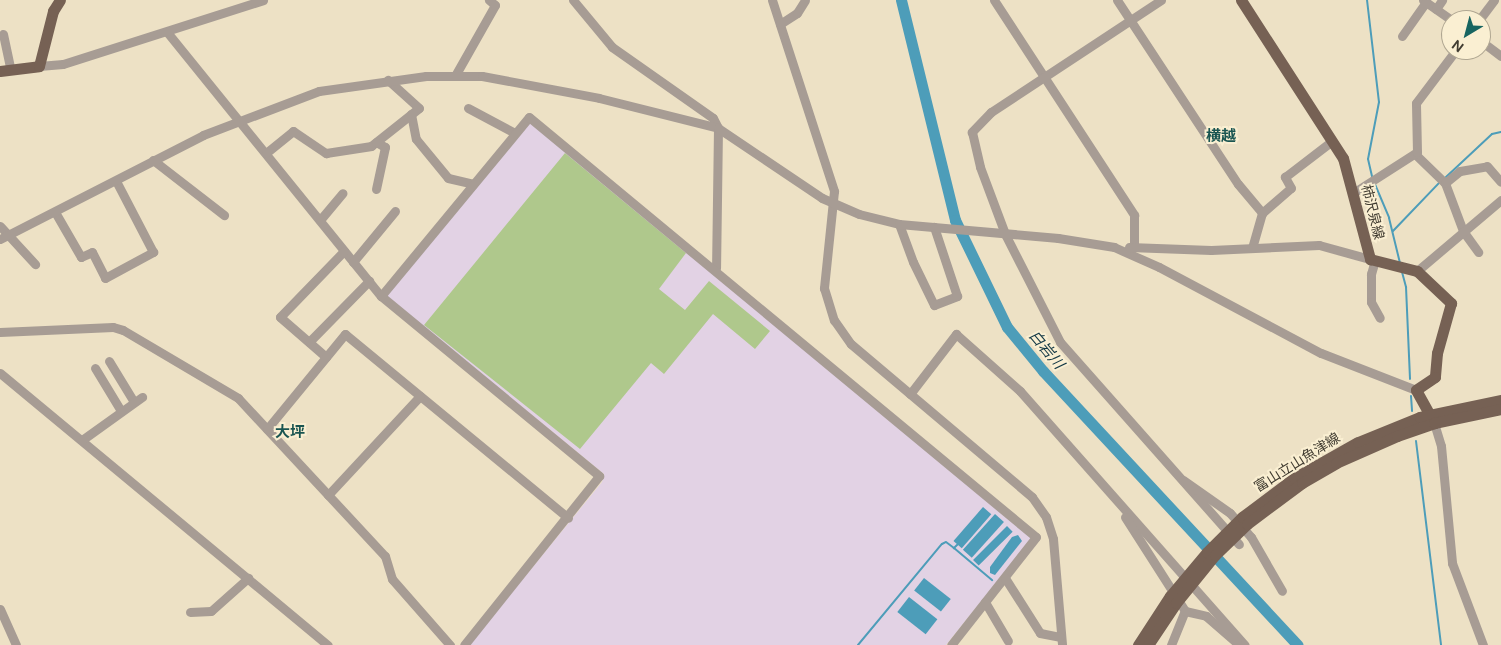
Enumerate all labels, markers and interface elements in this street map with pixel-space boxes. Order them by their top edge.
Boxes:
north arrow [1441,10,1491,60]
text: N [1448,36,1467,56]
district label: 横越 [1206,128,1236,146]
street label: 柿沢泉線 [1358,183,1388,241]
water label: 白岩川 [1025,327,1067,373]
district label: 大坪 [275,424,305,442]
street label: 富山立山魚津線 [1251,429,1343,495]

